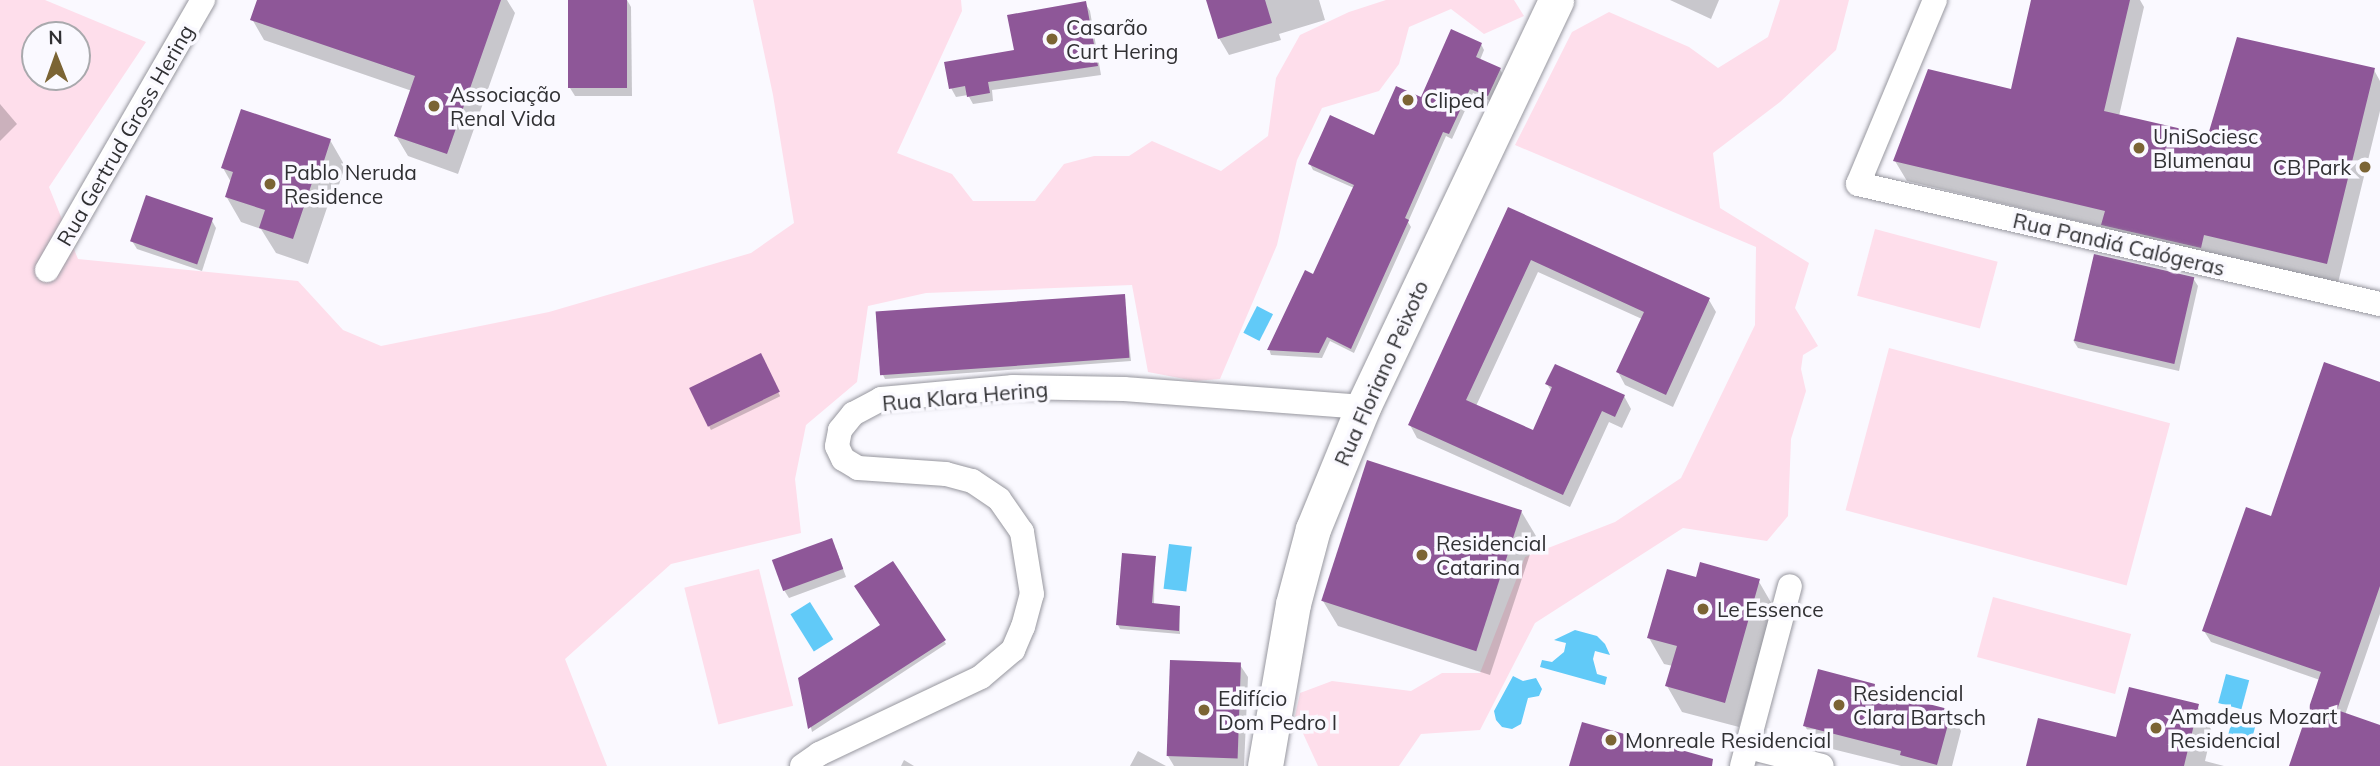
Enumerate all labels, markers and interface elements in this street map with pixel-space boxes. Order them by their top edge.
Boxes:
place label: Casarão Curt Hering [1066,14,1178,64]
street label: Rua Gertrud Gross Hering [51,20,199,250]
north arrow [21,21,91,91]
text: N [48,25,63,49]
marker: Casarão Curt Hering [1044,31,1060,47]
place label: Associação Renal Vida [450,81,561,131]
place label: Cliped [1424,87,1485,113]
marker: Cliped [1398,90,1418,110]
marker: Associação Renal Vida [424,96,444,116]
place label: UniSociesc Blumenau [2153,123,2258,173]
marker: UniSociesc Blumenau [2131,140,2147,156]
place label: CB Park [2273,154,2351,180]
place label: Pablo Neruda Residence [284,159,417,209]
marker: CB Park [2357,159,2373,175]
marker: Pablo Neruda Residence [262,176,278,192]
street label: Rua Pandiá Calógeras [2011,207,2227,281]
street label: Rua Floriano Peixoto [1329,276,1433,470]
street label: Rua Klara Hering [881,376,1049,416]
place label: Residencial Catarina [1436,530,1546,580]
marker: Residencial Catarina [1414,547,1430,563]
place label: Le Essence [1717,596,1824,622]
marker: Le Essence [1695,601,1711,617]
place label: Residencial Clara Bartsch [1853,680,1986,730]
place label: Edifício Dom Pedro I [1218,685,1337,735]
marker: Residencial Clara Bartsch [1831,697,1847,713]
marker: Edifício Dom Pedro I [1196,702,1212,718]
place label: Amadeus Mozart Residencial [2170,703,2337,753]
marker: Amadeus Mozart Residencial [2148,720,2164,736]
place label: Monreale Residencial [1625,727,1831,753]
marker: Monreale Residencial [1603,732,1619,748]

